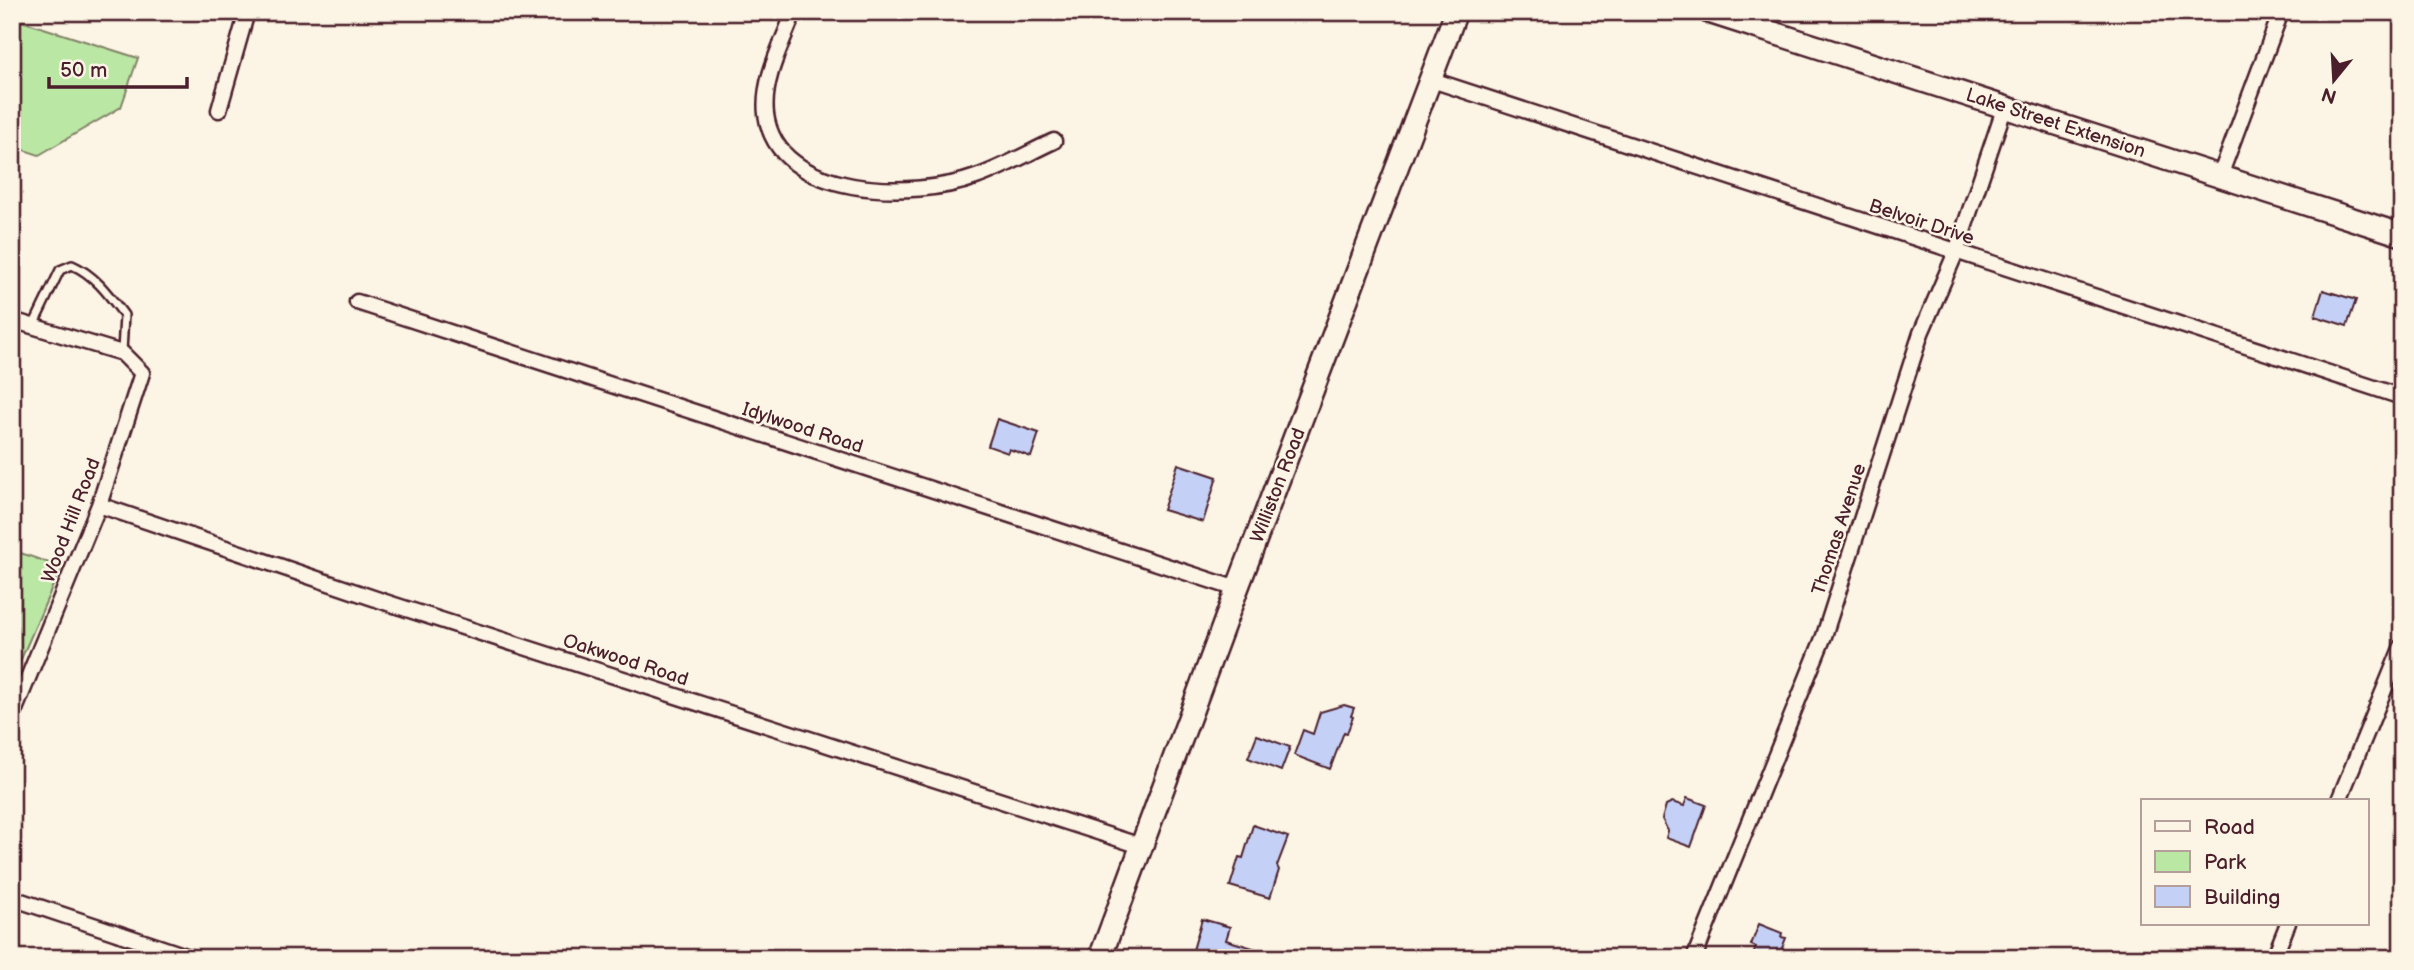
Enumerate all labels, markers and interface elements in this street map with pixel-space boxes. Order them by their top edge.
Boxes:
scale bar [49,46,187,90]
north arrow [2298,46,2368,116]
text: 50 m [60,58,107,83]
text: N [2319,82,2340,108]
street label: Lake Street Extension [1963,84,2148,163]
street label: Belvoir Drive [1866,195,1977,250]
street label: Idylwood Road [739,398,866,459]
street label: Williston Road [1246,425,1311,546]
street label: Wood Hill Road [37,455,106,586]
street label: Thomas Avenue [1807,461,1872,598]
street label: Oakwood Road [560,629,691,692]
legend [2141,799,2368,925]
text: Road [2204,815,2255,840]
text: Park [2204,850,2247,875]
text: Building [2204,885,2280,910]

